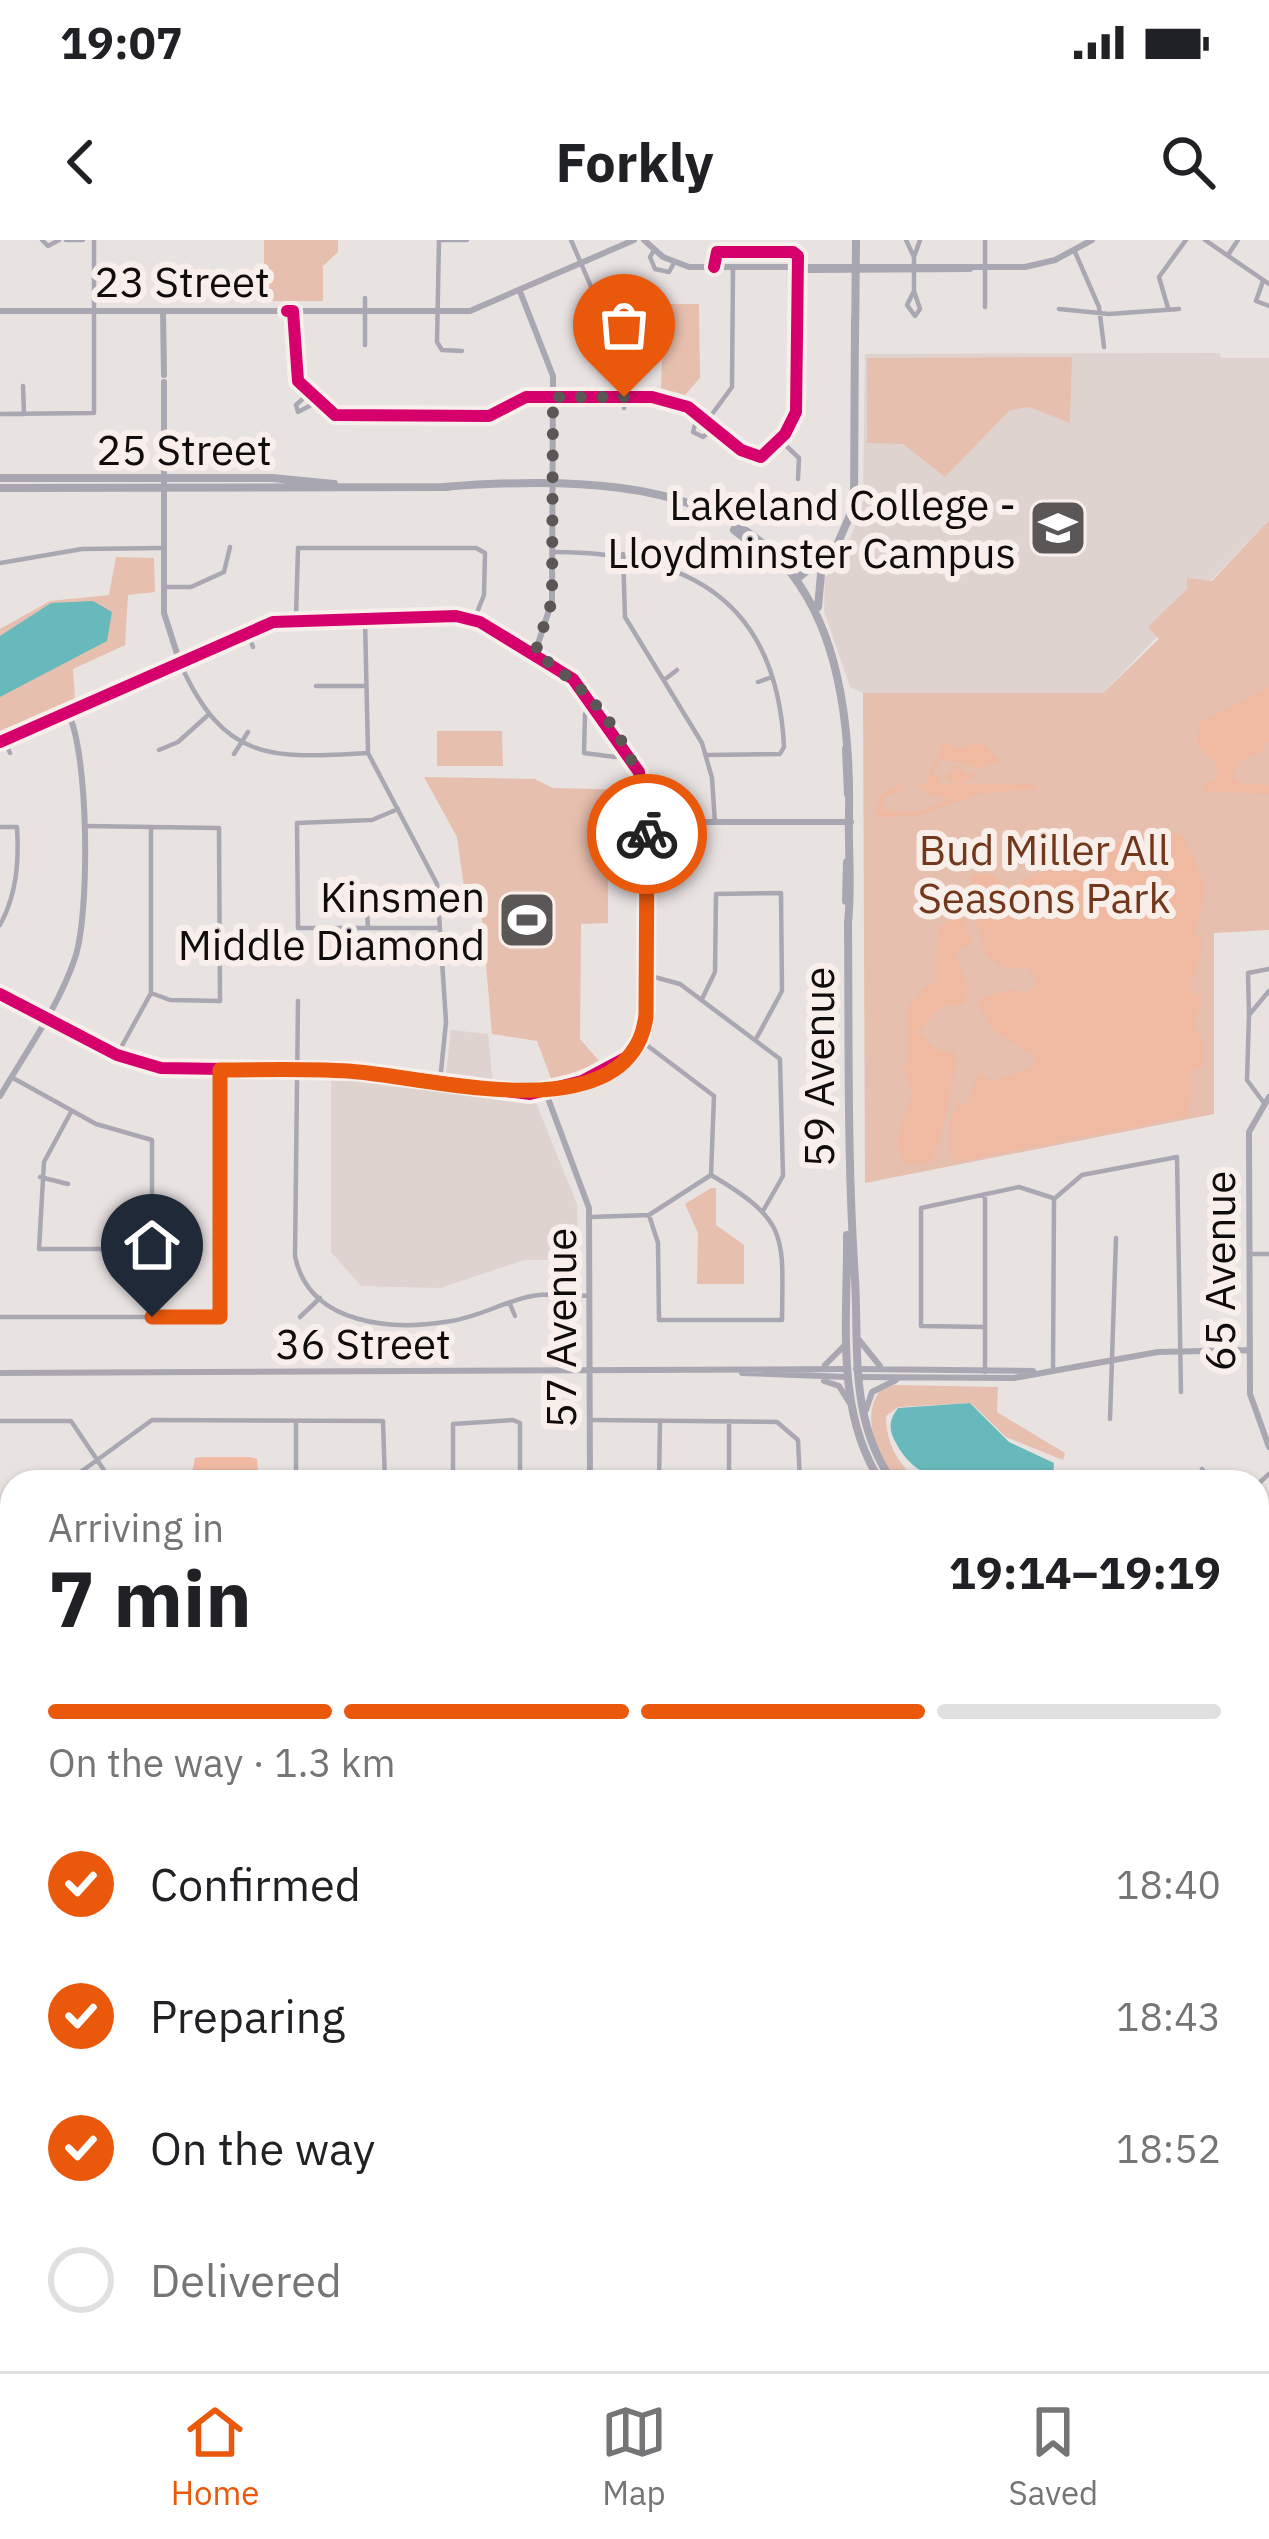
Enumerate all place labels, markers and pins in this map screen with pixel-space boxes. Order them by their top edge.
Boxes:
pin [573,274,675,397]
place label: Lakeland College - Lloydminster Campus [607,477,1016,580]
school or university icon: Lakeland College - Lloydminster Campus [1027,497,1089,559]
place label: Kinsmen Middle Diamond [178,869,485,972]
sports icon: Kinsmen Middle Diamond [496,889,558,951]
pin [101,1194,203,1317]

